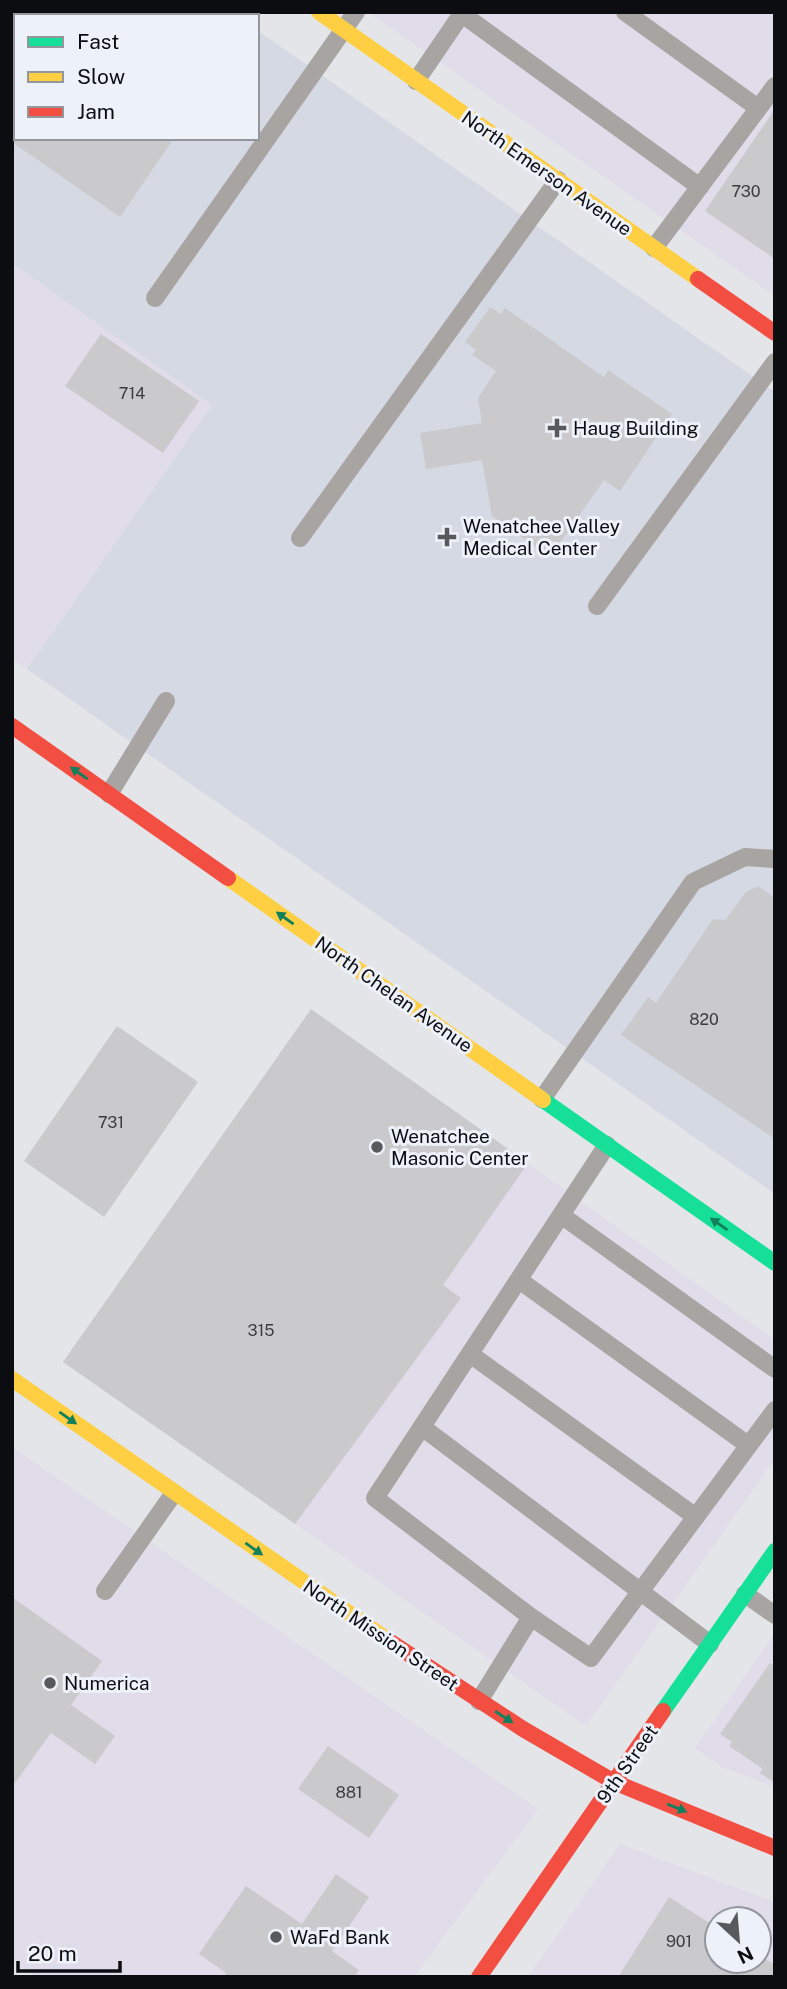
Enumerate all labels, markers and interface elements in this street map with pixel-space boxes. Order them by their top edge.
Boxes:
legend [14,14,259,140]
text: Fast [77,29,119,54]
text: Slow [77,64,125,89]
text: Jam [77,99,115,124]
street label: North Emerson Avenue [458,106,636,240]
house number: 730 [731,182,761,201]
house number: 714 [119,384,145,403]
place label: Haug Building [573,417,699,439]
marker: Haug Building [547,418,567,438]
place label: Wenatchee Valley Medical Center [463,515,620,559]
marker: Wenatchee Valley Medical Center [437,527,457,547]
one-way arrow [70,766,88,780]
one-way arrow [276,911,294,925]
street label: North Chelan Avenue [311,931,477,1057]
house number: 820 [689,1010,719,1029]
house number: 731 [98,1113,124,1132]
place label: Wenatchee Masonic Center [391,1125,529,1169]
marker: Wenatchee Masonic Center [369,1139,385,1155]
one-way arrow [710,1217,728,1231]
house number: 315 [248,1321,274,1340]
one-way arrow [59,1411,77,1425]
one-way arrow [245,1542,263,1556]
street label: North Mission Street [299,1575,463,1695]
place label: Numerica [64,1672,150,1694]
marker: Numerica [42,1675,58,1691]
one-way arrow [495,1710,513,1724]
street label: 9th Street [592,1721,662,1807]
house number: 881 [335,1783,363,1802]
one-way arrow [667,1802,687,1814]
north arrow [703,1905,773,1975]
place label: WaFd Bank [290,1926,390,1948]
marker: WaFd Bank [268,1929,284,1945]
scale bar [18,1930,119,1974]
house number: 901 [666,1932,692,1951]
text: 20 m [28,1941,77,1966]
text: N [734,1942,757,1968]

